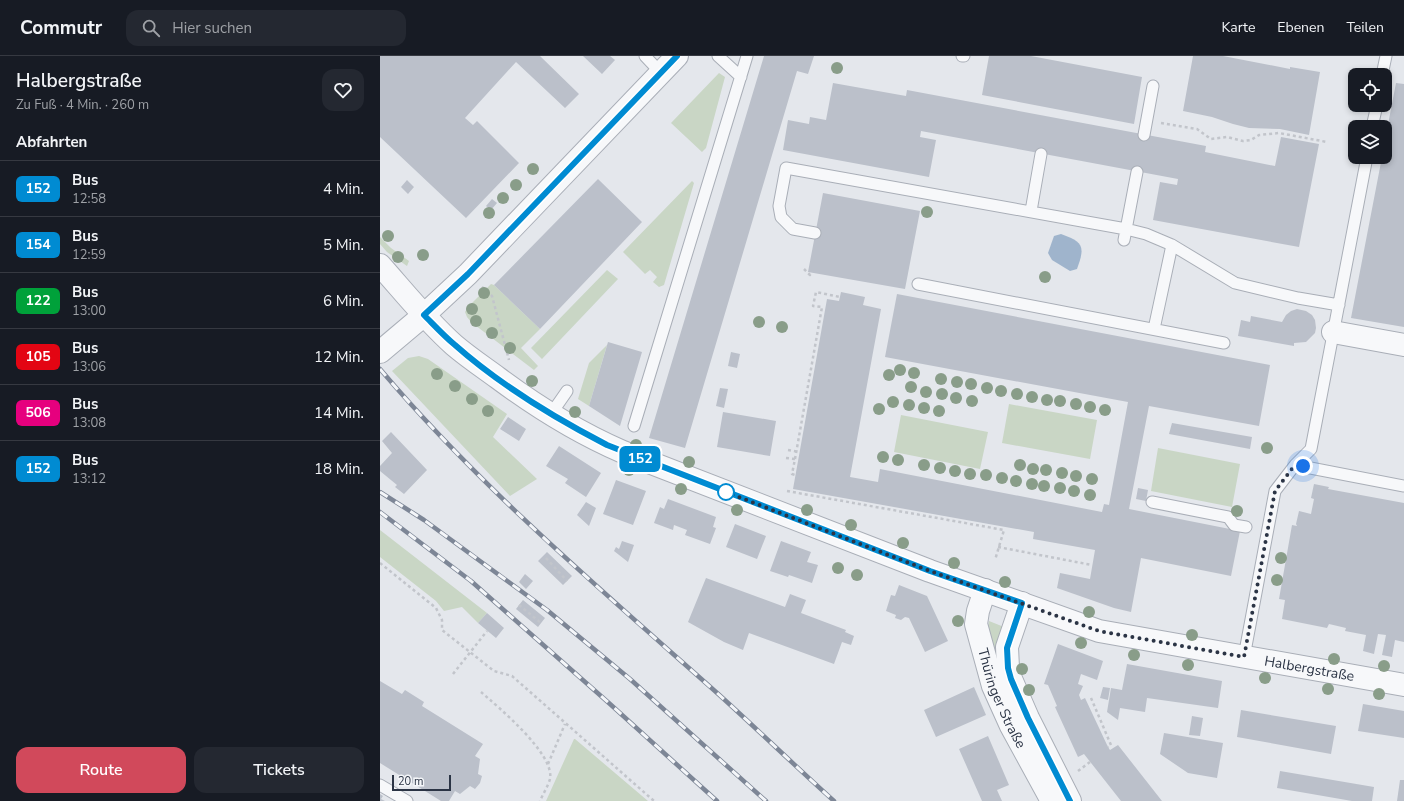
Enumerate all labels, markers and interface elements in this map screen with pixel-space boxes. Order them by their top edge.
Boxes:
search box [126,10,406,46]
text: Commutr [20,15,102,41]
icon: search [140,17,162,39]
text: Hier suchen [172,18,252,38]
text: Karte [1222,18,1255,37]
text: Ebenen [1277,18,1324,37]
text: Teilen [1346,18,1384,37]
text: Halbergstraße [16,68,142,94]
map controls [1348,68,1392,164]
button: locate [1348,68,1392,112]
button: heart [322,69,364,111]
text: Zu Fuß · 4 Min. · 260 m [16,96,149,114]
button: layers [1348,120,1392,164]
text: Abfahrten [16,132,87,152]
text: Bus [72,170,98,190]
text: 152 [25,179,51,198]
text: 4 Min. [323,179,364,199]
text: 12:58 [72,190,106,208]
text: Bus [72,226,98,246]
text: 154 [25,235,51,254]
text: 5 Min. [323,235,364,255]
text: 12:59 [72,246,106,264]
text: Bus [72,282,98,302]
text: 122 [25,291,51,310]
text: 6 Min. [323,291,364,311]
text: 13:00 [72,302,106,320]
text: Bus [72,338,98,358]
text: 105 [25,347,51,366]
text: 12 Min. [314,347,364,367]
text: 13:06 [72,358,106,376]
text: Bus [72,394,98,414]
text: 506 [25,403,51,422]
text: 14 Min. [314,403,364,423]
text: 13:08 [72,414,106,432]
line badge: 152 [617,446,663,472]
text: 152 [627,449,653,468]
text: Bus [72,450,98,470]
your location [1293,456,1313,476]
text: 152 [25,459,51,478]
text: 18 Min. [314,459,364,479]
text: 13:12 [72,470,106,488]
unlabelled marker [717,483,735,501]
street label: Thüringer Straße [974,646,1031,752]
street label: Halbergstraße [1263,651,1356,686]
button: Route [16,747,186,793]
button: Tickets [194,747,364,793]
scale bar [392,773,451,792]
text: 20 m [398,774,423,789]

